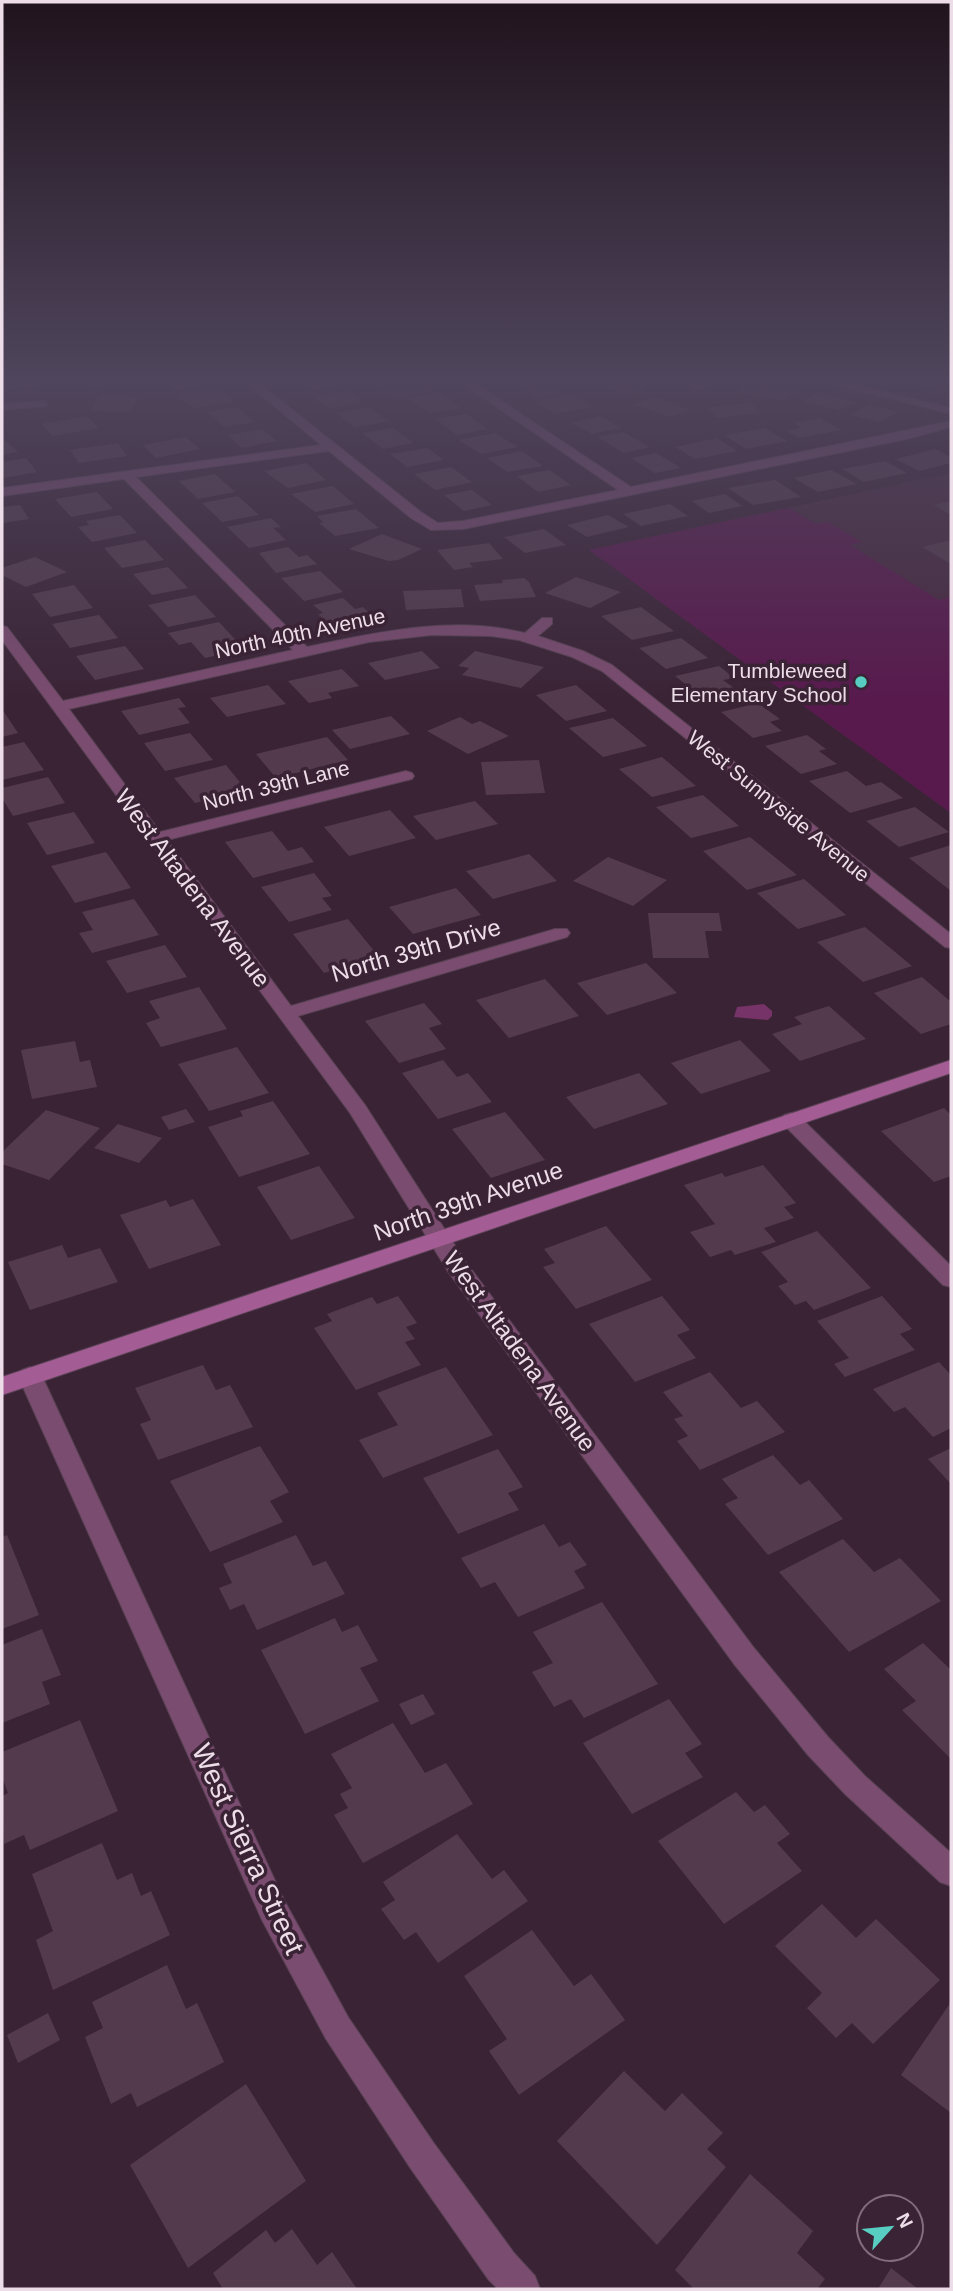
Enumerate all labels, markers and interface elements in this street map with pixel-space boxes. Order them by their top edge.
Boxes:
street label: North 40th Avenue [213,604,387,662]
place label: Tumbleweed Elementary School [671,659,847,706]
marker: Tumbleweed Elementary School [853,674,869,690]
street label: West Sunnyside Avenue [684,726,874,886]
street label: North 39th Lane [200,756,352,814]
street label: West Altadena Avenue [110,784,276,992]
street label: North 39th Drive [328,913,504,987]
street label: North 39th Avenue [370,1156,566,1246]
street label: West Altadena Avenue [438,1246,602,1456]
street label: West Sierra Street [186,1739,310,1959]
north arrow [855,2193,925,2263]
text: N [892,2210,917,2231]

